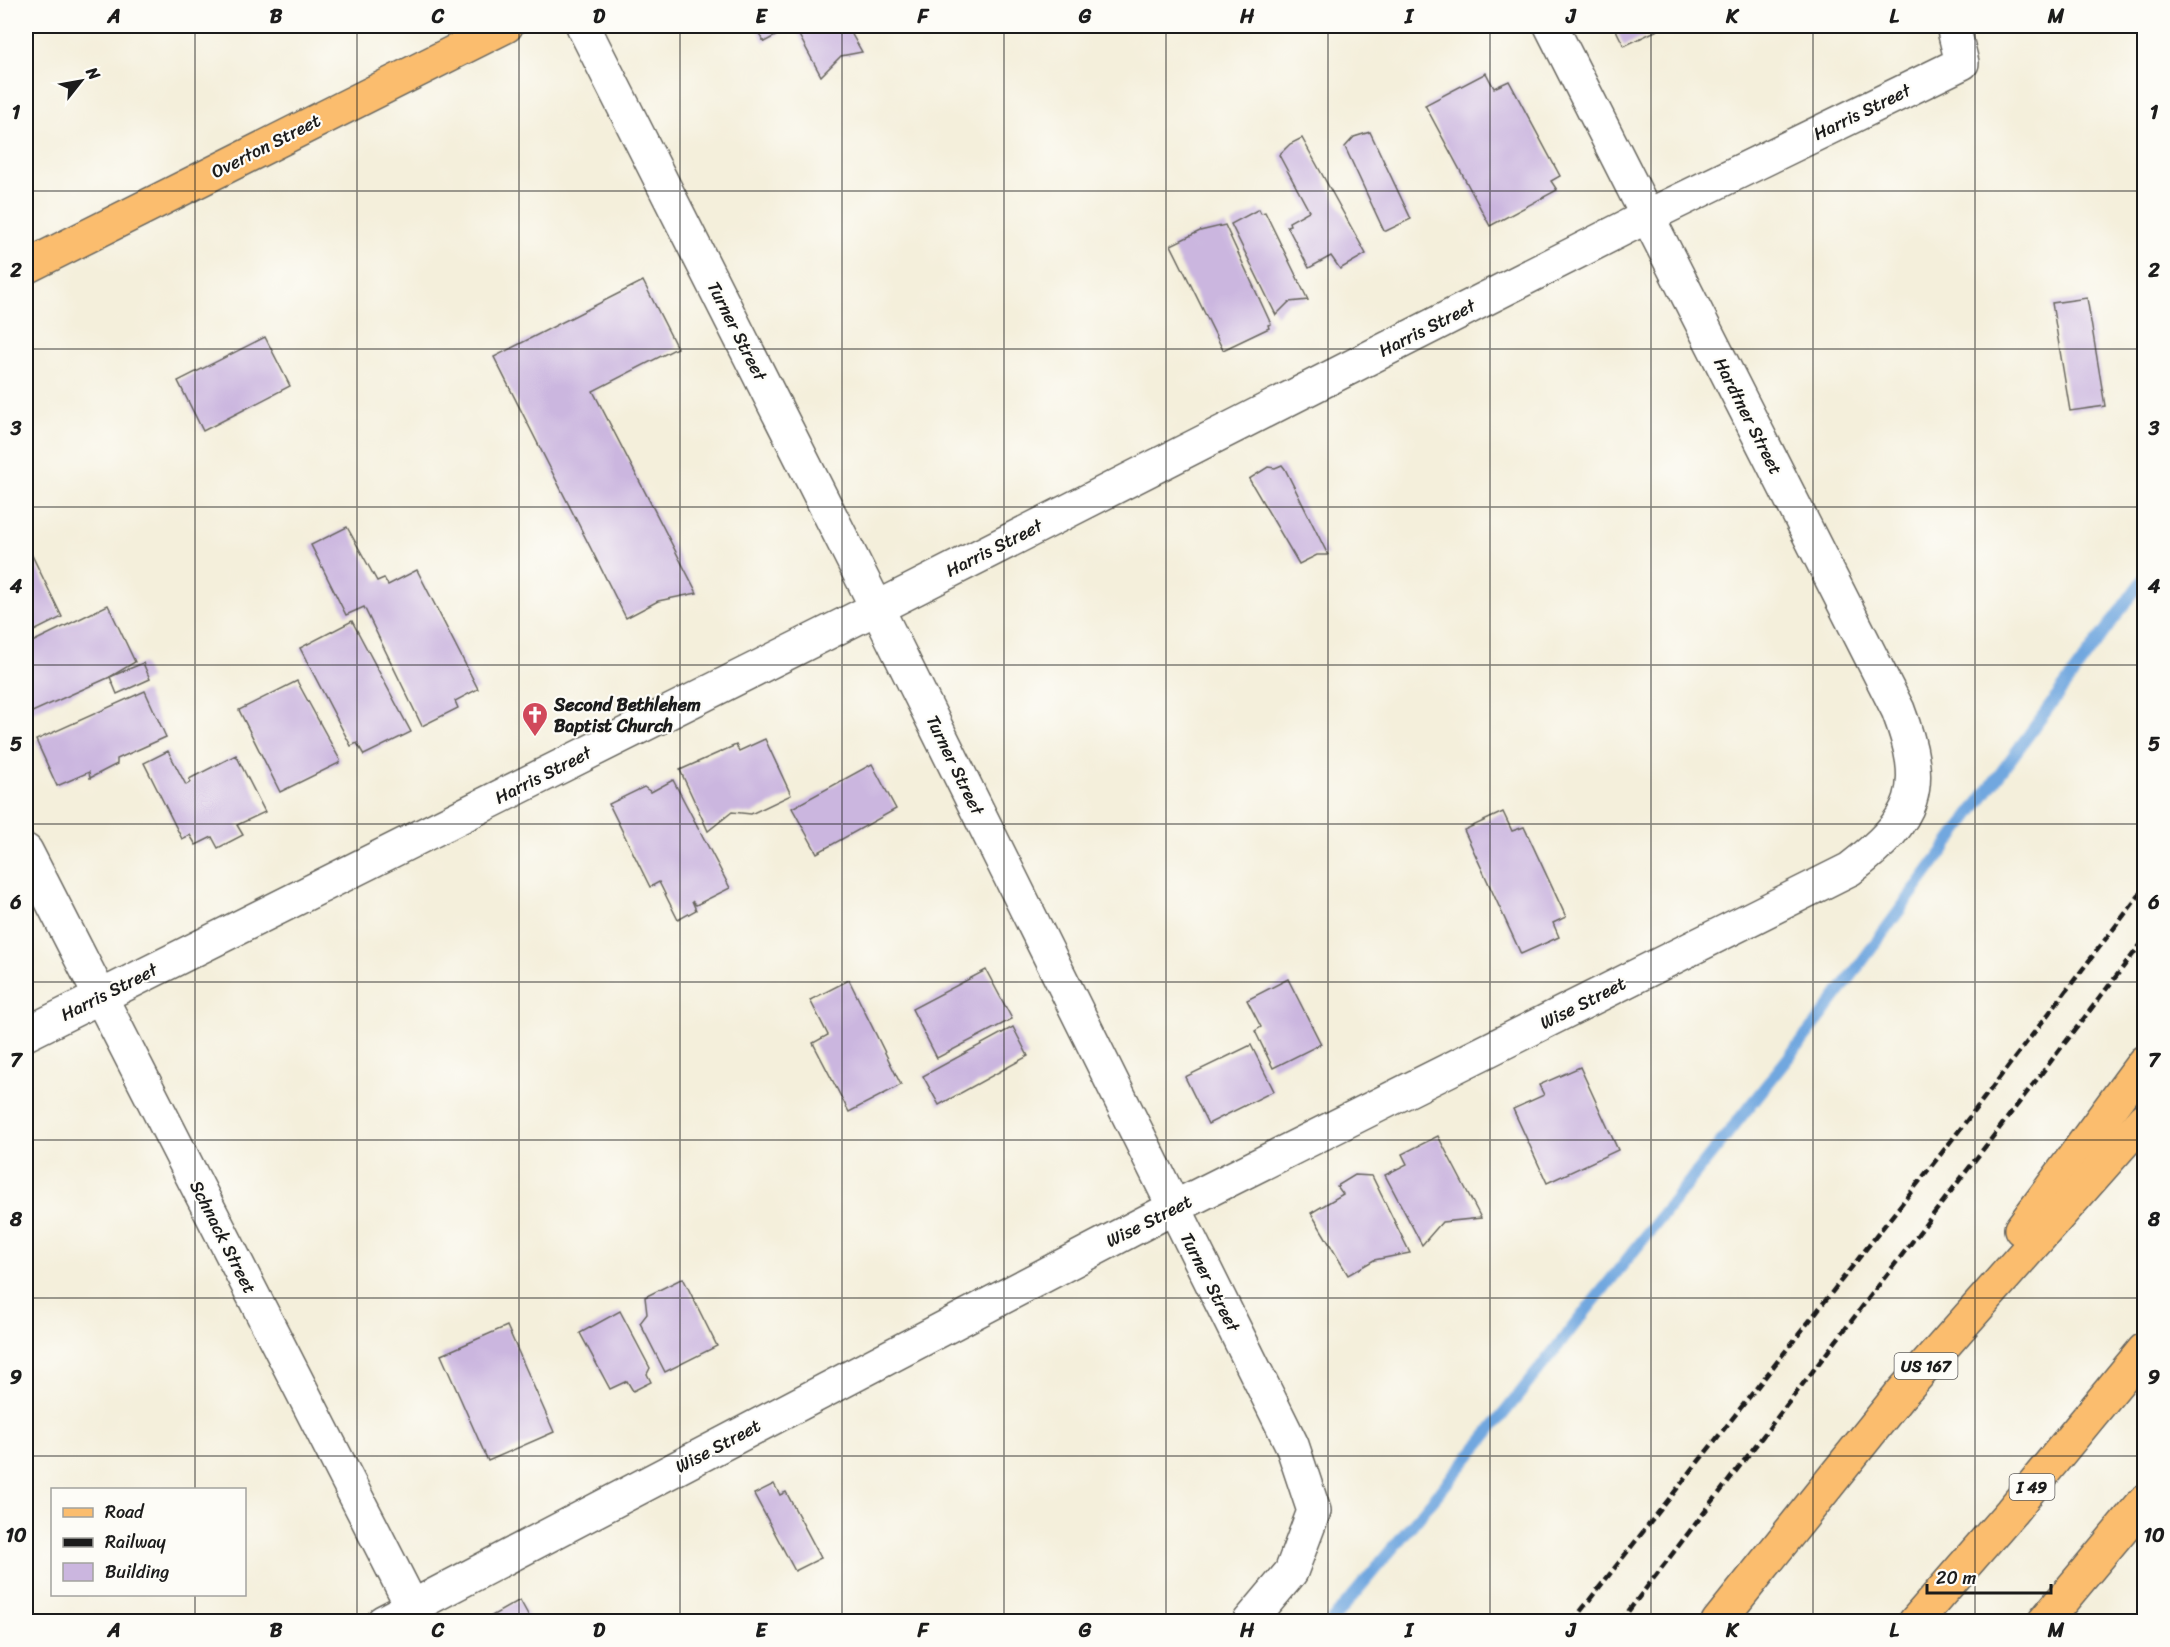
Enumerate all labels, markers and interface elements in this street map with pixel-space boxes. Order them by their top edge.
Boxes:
text: A [106,0,121,34]
text: B [270,0,283,34]
text: C [431,0,445,34]
text: D [593,0,606,34]
text: E [755,0,768,34]
text: F [917,0,930,34]
text: G [1078,0,1092,34]
text: H [1239,0,1255,34]
text: I [1404,0,1415,34]
text: J [1565,0,1577,34]
text: K [1725,0,1740,34]
text: L [1889,0,1899,34]
text: M [2047,0,2065,34]
north arrow [51,51,111,111]
text: N [78,60,109,87]
street label: Harris Street [1808,74,1917,149]
text: 1 [12,95,21,130]
text: 1 [2150,95,2159,130]
street label: Overton Street [205,104,327,187]
text: 2 [9,253,22,288]
text: 2 [2147,253,2160,288]
street label: Turner Street [698,276,776,387]
street label: Harris Street [1373,290,1482,366]
street label: Hardtner Street [1705,351,1792,481]
text: 3 [10,411,22,446]
text: 3 [2148,411,2160,446]
street label: Harris Street [940,510,1049,586]
text: 4 [9,569,23,604]
text: 4 [2147,569,2161,604]
place label: Second Bethlehem Baptist Church [553,689,701,742]
church icon: Second Bethlehem Baptist Church [520,700,550,738]
street label: Turner Street [917,709,993,821]
text: 5 [10,727,22,762]
text: 5 [2148,727,2160,762]
street label: Harris Street [489,737,598,813]
text: 6 [9,885,22,920]
text: 6 [2147,885,2160,920]
street label: Harris Street [55,954,164,1030]
street label: Wise Street [1534,967,1632,1038]
text: 7 [10,1043,23,1078]
text: 7 [2148,1043,2161,1078]
street label: Schnack Street [181,1174,265,1300]
street label: Wise Street [1100,1185,1198,1256]
text: 8 [9,1202,23,1237]
text: 8 [2147,1202,2161,1237]
street label: Turner Street [1171,1227,1249,1338]
road number: US 167 [1894,1353,1958,1379]
text: 9 [10,1360,22,1395]
text: 9 [2148,1360,2160,1395]
street label: Wise Street [669,1410,767,1482]
road number: I 49 [2010,1474,2054,1500]
legend [51,1488,246,1596]
text: Road [105,1496,145,1528]
text: 10 [5,1518,27,1553]
text: 10 [2143,1518,2165,1553]
text: Railway [105,1526,167,1558]
text: Building [105,1556,169,1588]
scale bar [1927,1557,2052,1595]
text: 20 m [1936,1562,1976,1594]
text: A [106,1613,121,1647]
text: B [270,1613,283,1647]
text: C [431,1613,445,1647]
text: D [593,1613,606,1647]
text: E [755,1613,768,1647]
text: F [917,1613,930,1647]
text: G [1078,1613,1092,1647]
text: H [1239,1613,1255,1647]
text: I [1404,1613,1415,1647]
text: J [1565,1613,1577,1647]
text: K [1725,1613,1740,1647]
text: L [1889,1613,1899,1647]
text: M [2047,1613,2065,1647]

